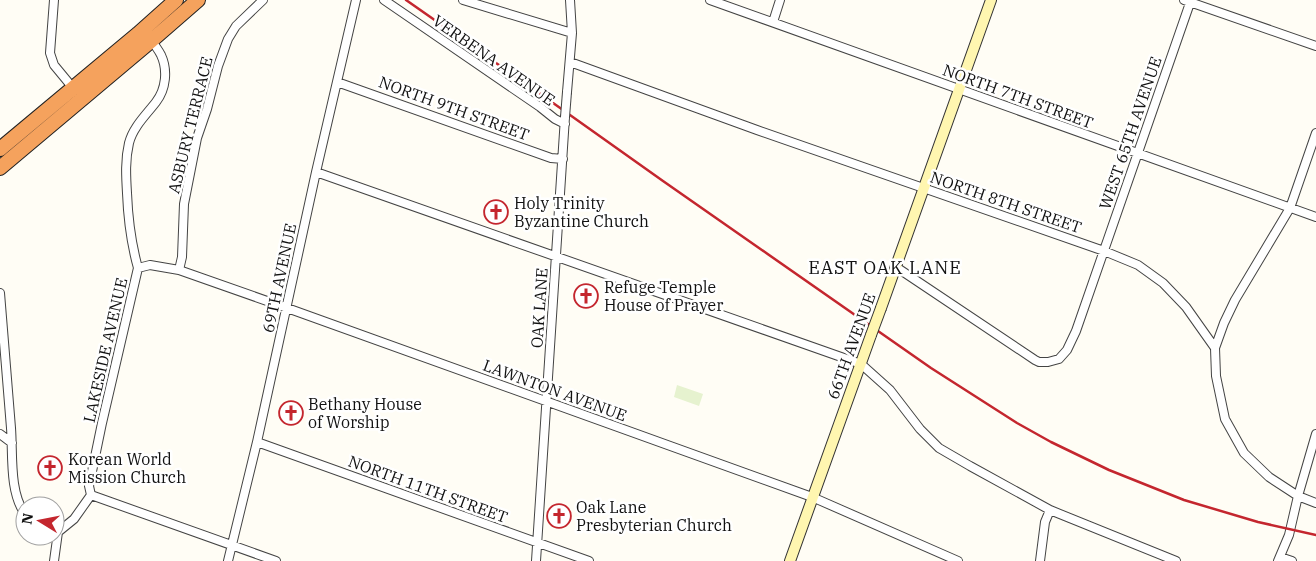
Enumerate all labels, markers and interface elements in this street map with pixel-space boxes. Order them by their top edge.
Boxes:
street label: VERBENA AVENUE [429,10,559,110]
street label: ASBURY TERRACE [163,54,217,196]
street label: WEST 65TH AVENUE [1094,54,1166,212]
street label: NORTH 7TH STREET [940,59,1096,133]
street label: NORTH 9TH STREET [376,71,532,145]
street label: NORTH 8TH STREET [928,167,1084,237]
place label: Holy Trinity Byzantine Church [514,193,649,231]
church icon: Holy Trinity Byzantine Church [483,199,509,225]
street label: 69TH AVENUE [258,221,300,335]
district label: EAST OAK LANE [808,256,962,279]
street label: OAK LANE [526,267,552,349]
street label: LAKESIDE AVENUE [79,276,131,424]
place label: Refuge Temple House of Prayer [604,277,723,315]
church icon: Refuge Temple House of Prayer [573,283,599,309]
street label: 66TH AVENUE [823,290,879,402]
street label: LAWNTON AVENUE [480,355,630,425]
place label: Bethany House of Worship [308,394,422,432]
church icon: Bethany House of Worship [278,400,304,426]
place label: Korean World Mission Church [68,449,186,487]
street label: NORTH 11TH STREET [346,451,510,527]
church icon: Korean World Mission Church [37,455,63,481]
north arrow [15,496,65,546]
place label: Oak Lane Presbyterian Church [576,497,732,535]
church icon: Oak Lane Presbyterian Church [546,503,572,529]
text: N [17,512,37,526]

